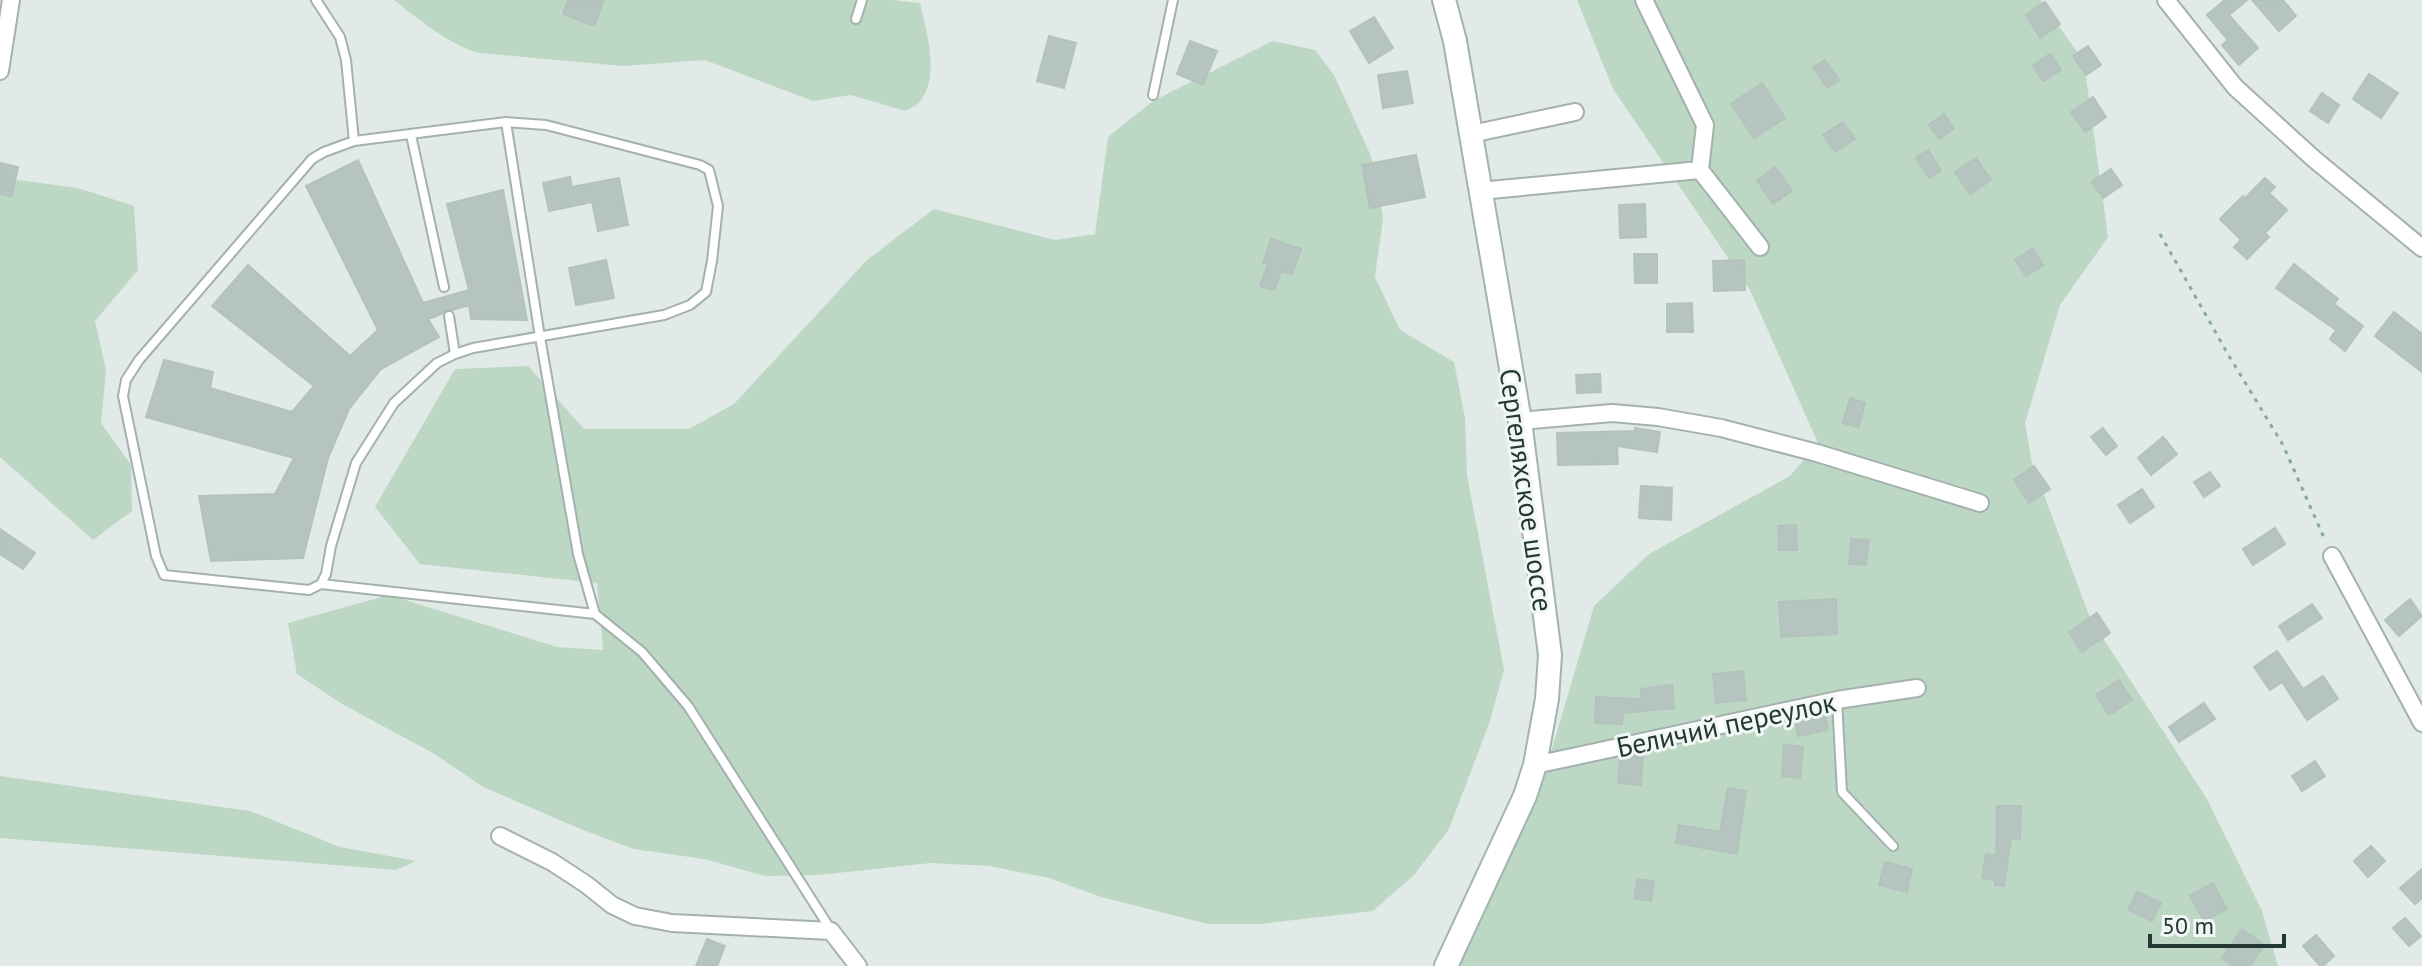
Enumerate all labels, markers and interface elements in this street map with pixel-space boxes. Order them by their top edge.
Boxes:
street label: Сергеляхское шоссе [1492,366,1562,614]
street label: Беличий переулок [1613,683,1840,765]
scale bar [2150,898,2284,948]
text: 50 m [2162,910,2214,941]

